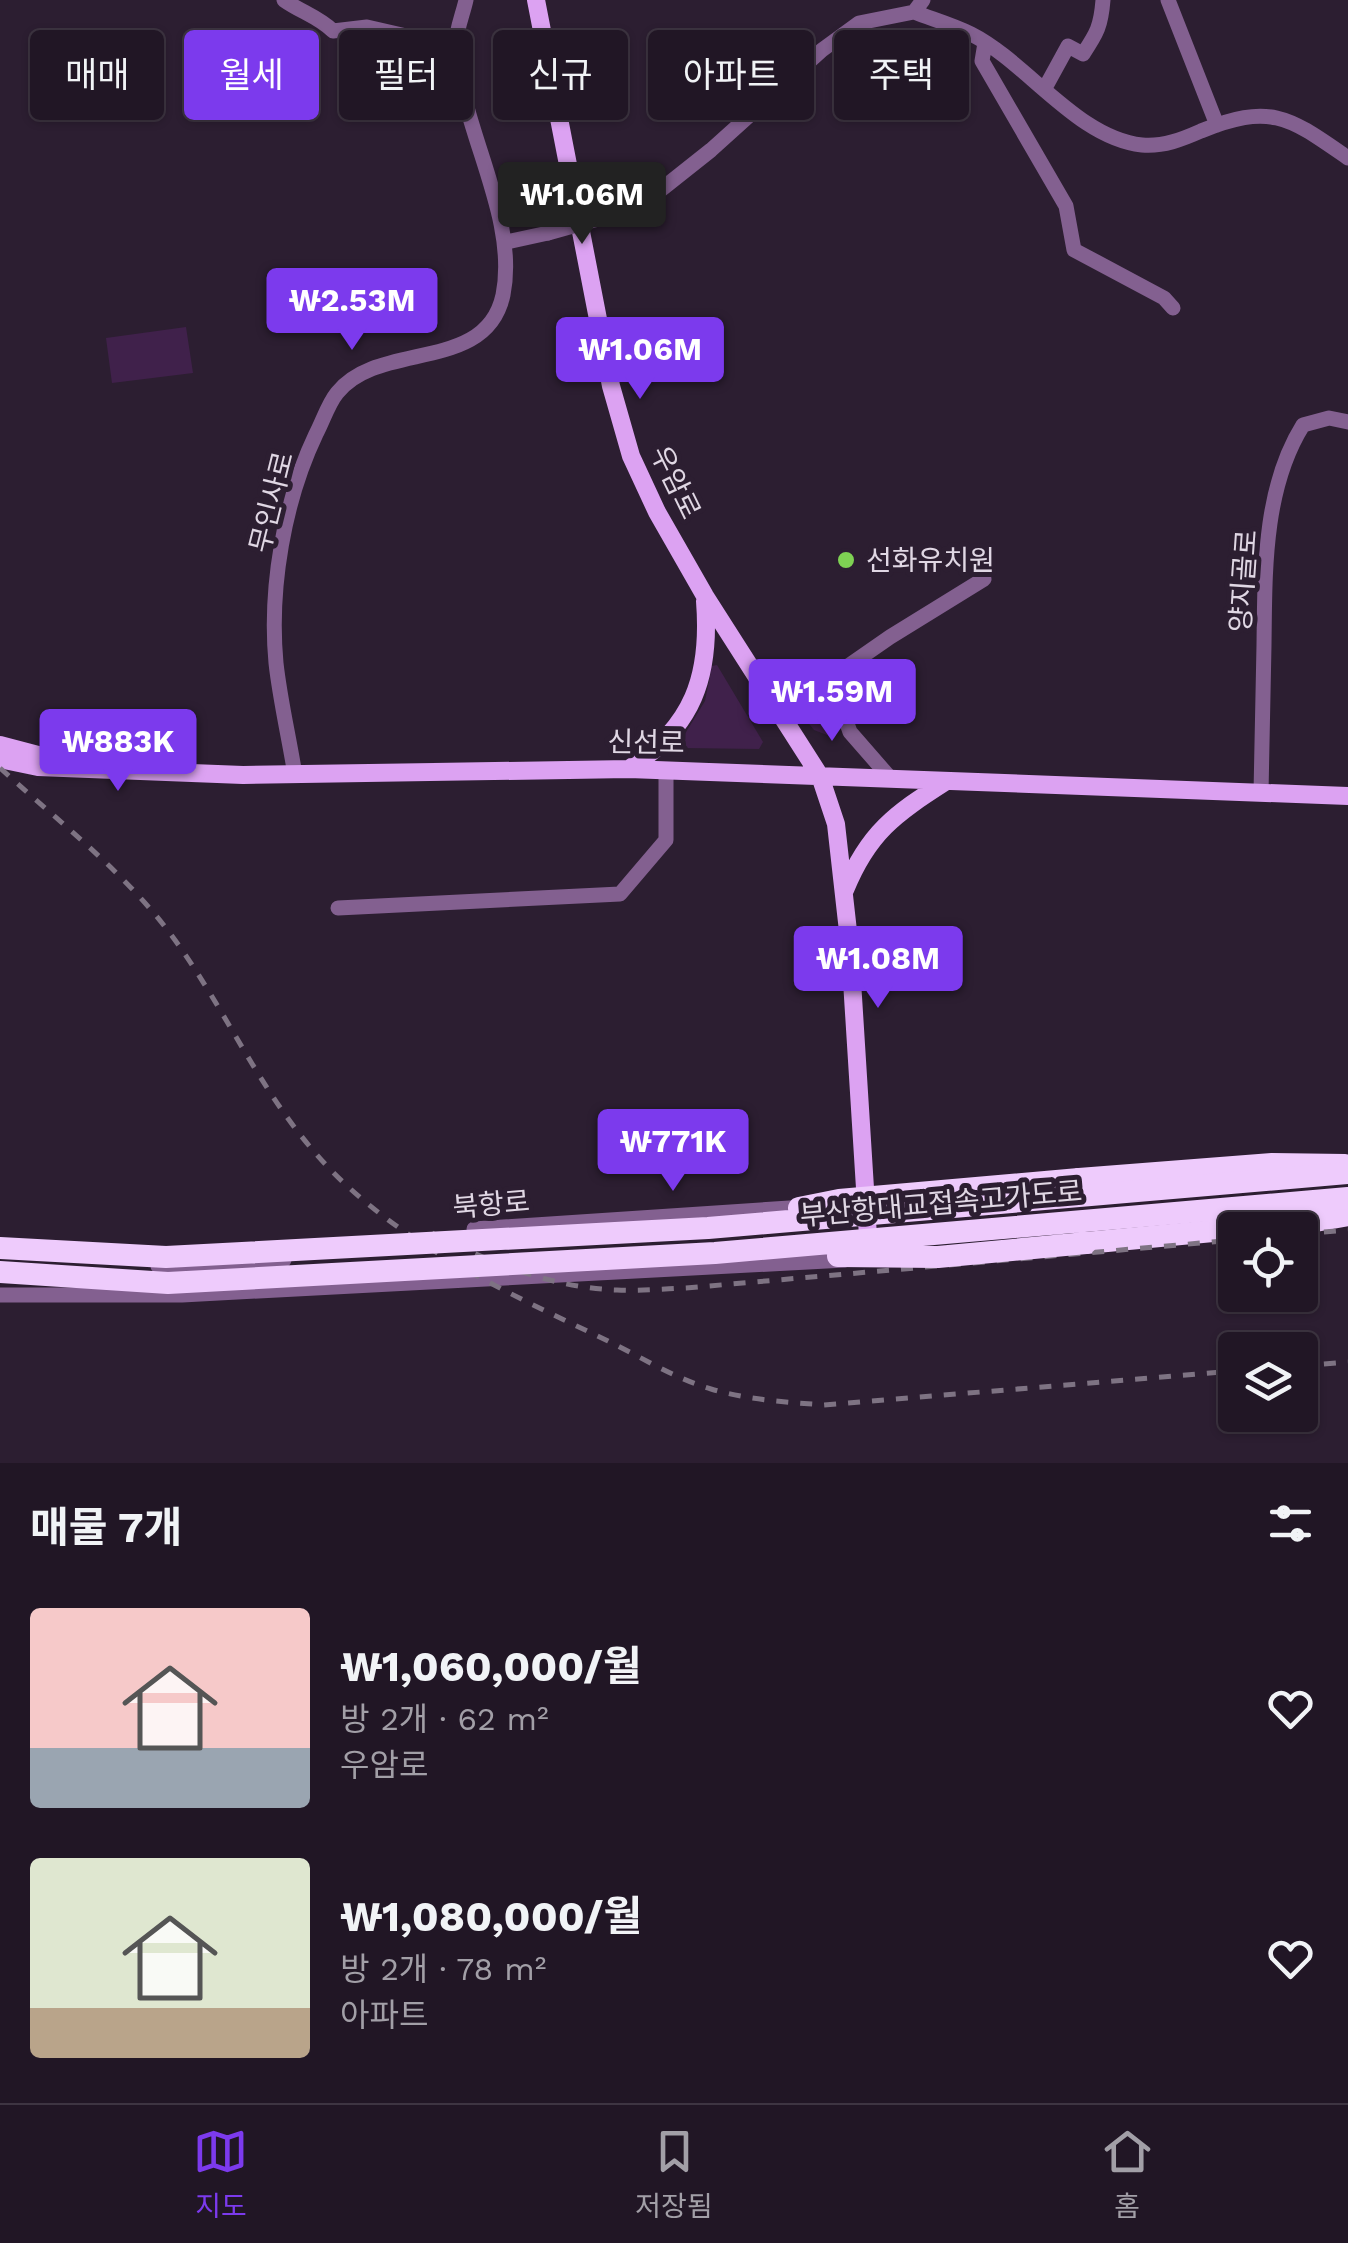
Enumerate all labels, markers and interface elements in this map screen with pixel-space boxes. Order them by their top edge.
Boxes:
chip: 매매 [30,30,164,120]
chip: 월세 [184,30,319,120]
chip: 필터 [339,30,473,120]
chip: 신규 [493,30,628,120]
chip: 아파트 [648,30,814,120]
chip: 주택 [834,30,969,120]
pin: ₩1.06M [501,162,663,247]
text: ₩1.06M [520,175,644,213]
pin: ₩2.53M [271,268,433,353]
text: ₩2.53M [288,281,416,319]
pin: ₩1.06M [559,317,721,402]
text: ₩1.06M [578,330,702,368]
street label: 우암로 [644,440,707,524]
street label: 무인사로 [243,448,300,556]
street label: 양지골로 [1223,528,1264,634]
place label: 선화유치원 [866,544,995,577]
marker: 선화유치원 [835,549,857,571]
pin: ₩1.59M [751,659,913,744]
text: ₩1.59M [771,672,893,710]
pin: ₩883K [48,709,188,794]
text: ₩883K [62,722,174,760]
street label: 신선로 [607,725,685,760]
pin: ₩1.08M [797,926,959,1011]
text: ₩1.08M [816,939,940,977]
pin: ₩771K [603,1109,743,1194]
text: ₩771K [620,1122,726,1160]
street label: 부산항대교접속고가도로 [798,1175,1084,1232]
street label: 북항로 [451,1185,531,1224]
map controls [1218,1212,1318,1432]
button: locate [1218,1212,1318,1312]
button: layers [1218,1332,1318,1432]
icon: filters [1263,1496,1318,1551]
text: 매물 7개 [30,1503,182,1552]
text: ₩1,060,000/월 [340,1642,642,1691]
icon: home [110,1648,230,1768]
icon: heart [1263,1681,1318,1736]
text: 방 2개 · 62 m² [340,1700,549,1738]
text: 우암로 [340,1746,428,1784]
text: ₩1,080,000/월 [340,1892,642,1941]
icon: home [110,1898,230,2018]
icon: heart [1263,1931,1318,1986]
text: 방 2개 · 78 m² [340,1950,546,1988]
text: 아파트 [340,1996,428,2034]
tab: 지도 [193,2124,248,2224]
tab: 저장됨 [635,2124,713,2224]
tab: 홈 [1100,2124,1155,2224]

